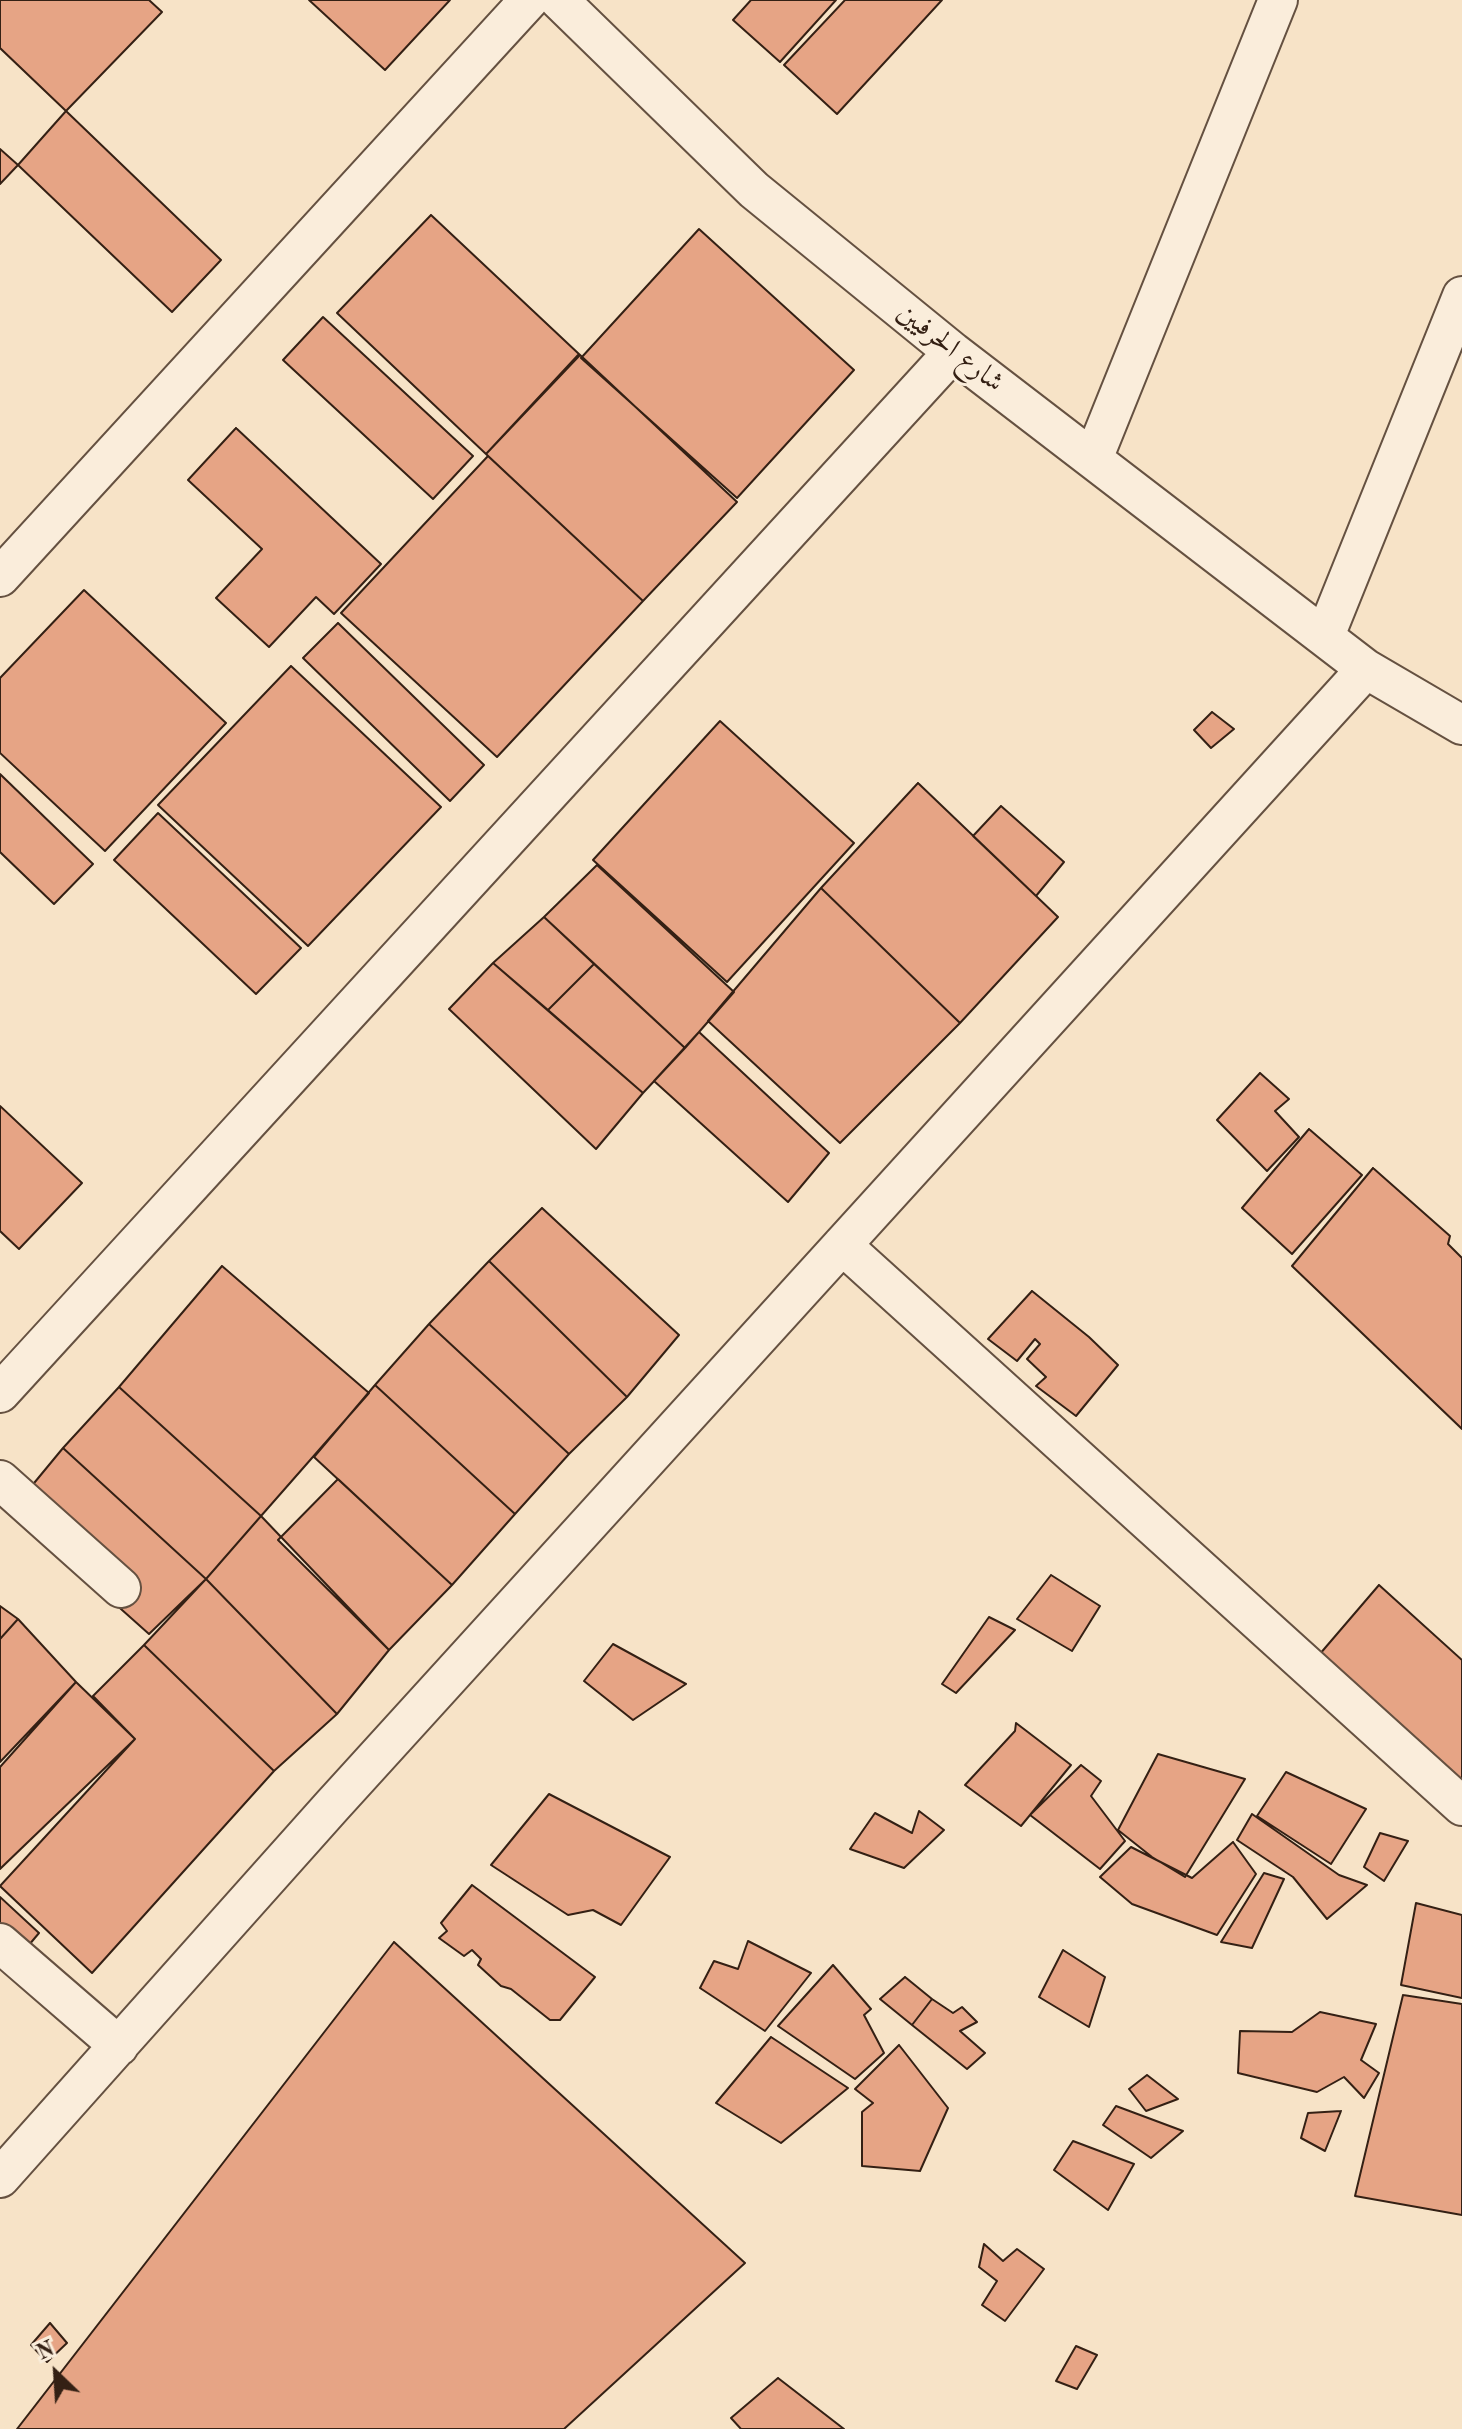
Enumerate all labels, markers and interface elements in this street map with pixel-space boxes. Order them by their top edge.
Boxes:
street label: شارع الحرفيين [890,296,1010,400]
north arrow [16,2333,96,2413]
text: N [34,2338,58,2365]

